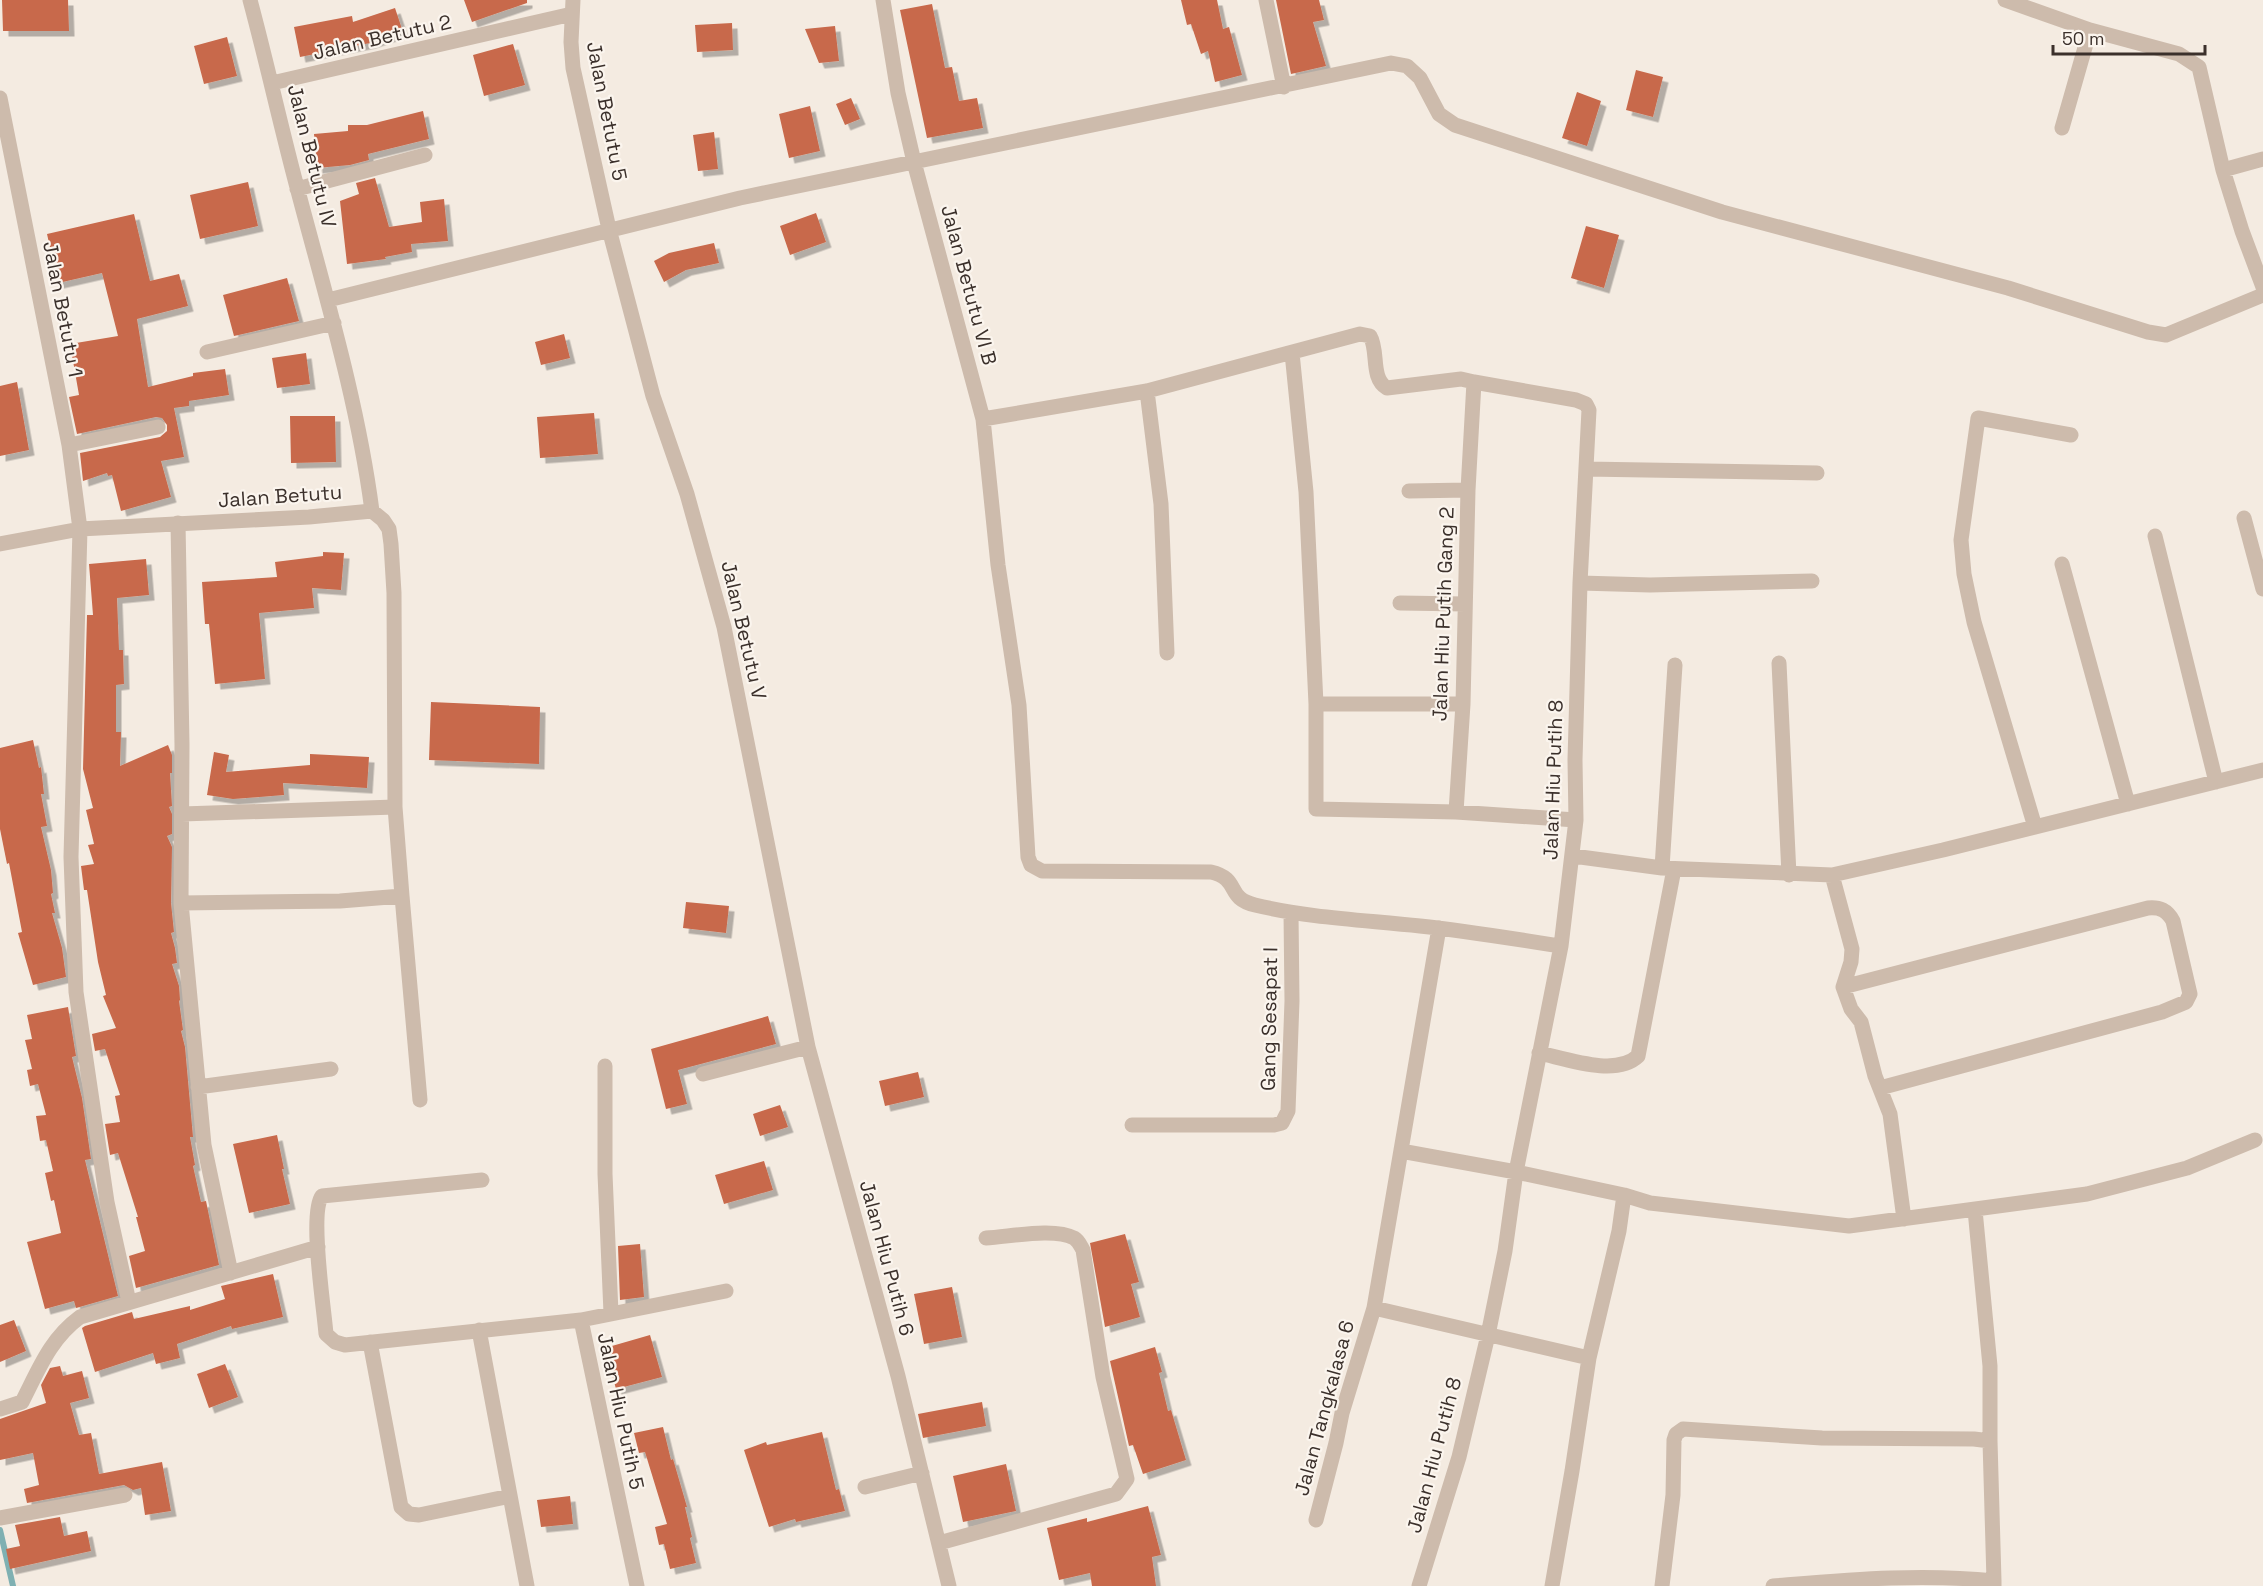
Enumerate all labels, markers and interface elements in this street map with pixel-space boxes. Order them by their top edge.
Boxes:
street label: Jalan Betutu 2 [310,8,454,66]
scale bar [2053,18,2204,56]
text: 50 m [2062,27,2104,50]
street label: Jalan Betutu 5 [581,39,633,183]
street label: Jalan Betutu IV [282,82,342,230]
street label: Jalan Betutu VI B [935,202,1003,368]
street label: Jalan Betutu 1 [37,239,89,379]
street label: Jalan Betutu [217,479,343,513]
street label: Jalan Hiu Putih Gang 2 [1426,506,1460,722]
street label: Jalan Betutu V [715,558,773,702]
street label: Jalan Hiu Putih 8 [1537,699,1569,861]
street label: Gang Sesapat I [1255,947,1283,1091]
street label: Jalan Hiu Putih 6 [854,1177,920,1339]
street label: Jalan Tangkalasa 6 [1288,1317,1360,1499]
street label: Jalan Hiu Putih 5 [592,1330,650,1492]
street label: Jalan Hiu Putih 8 [1401,1374,1467,1536]

